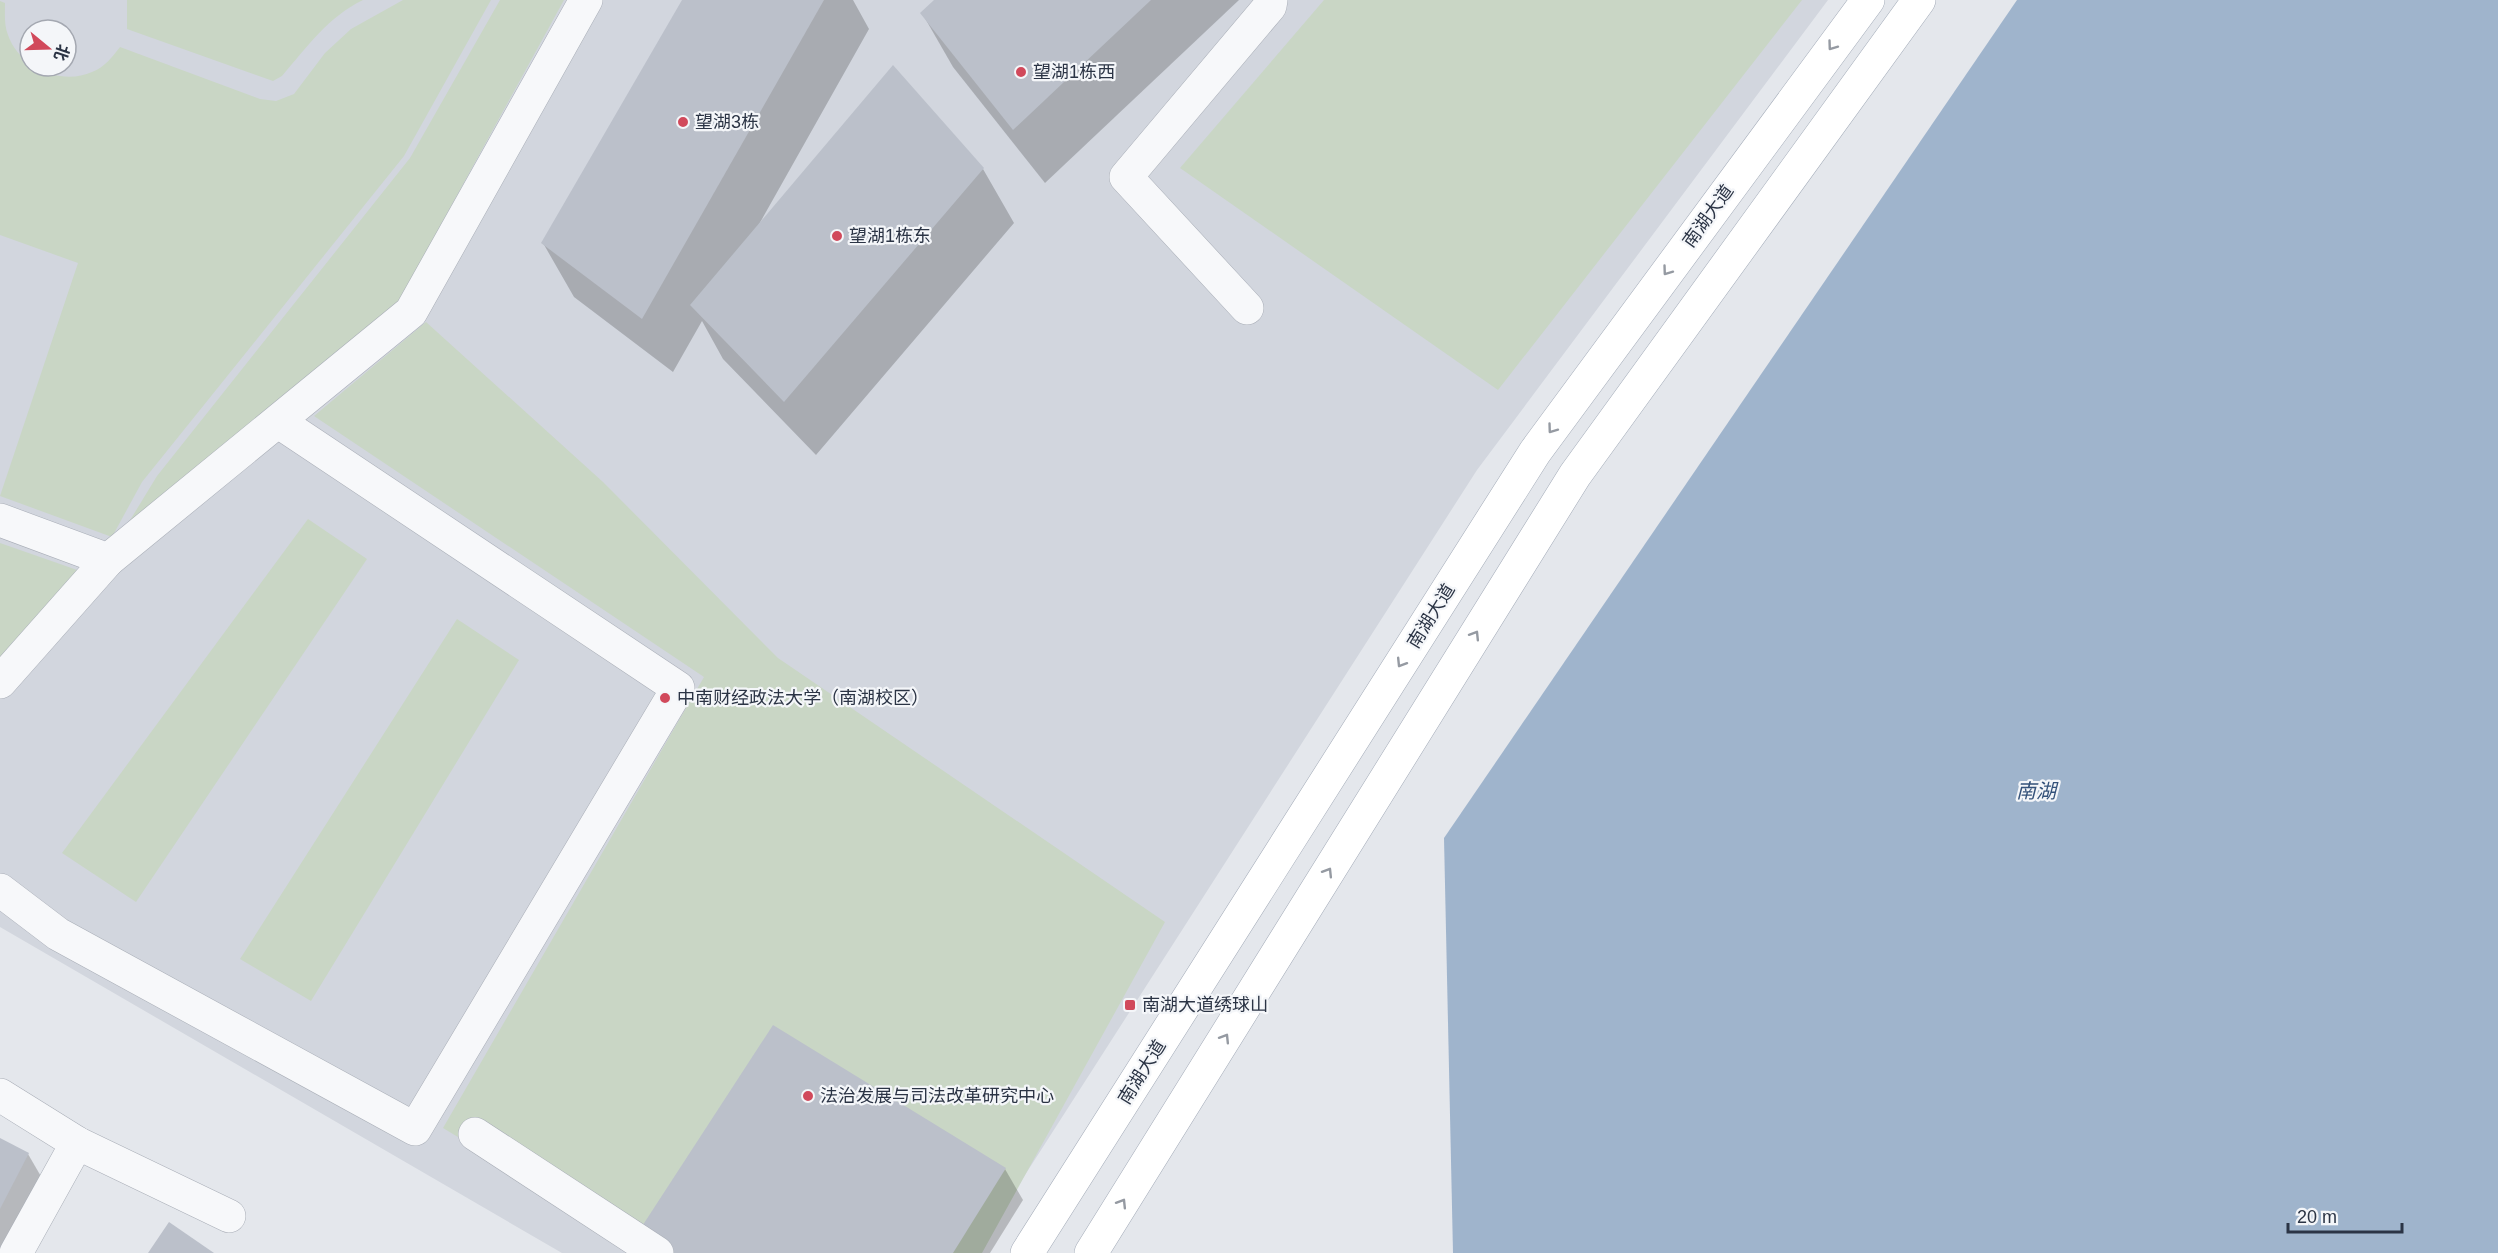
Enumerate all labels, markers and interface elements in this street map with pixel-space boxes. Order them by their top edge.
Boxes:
north arrow [18,18,78,78]
one-way arrow [1828,40,1839,51]
text: 北 [51,42,72,63]
place label: 望湖1栋西 [1033,62,1115,82]
marker: 望湖1栋西 [1014,65,1028,79]
place label: 望湖3栋 [695,112,759,132]
marker: 望湖3栋 [676,115,690,129]
street label: 南湖大道 [1679,181,1737,251]
place label: 望湖1栋东 [849,226,931,246]
marker: 望湖1栋东 [830,229,844,243]
one-way arrow [1663,265,1674,276]
one-way arrow [1548,422,1559,433]
street label: 南湖大道 [1403,580,1459,652]
one-way arrow [1468,631,1480,641]
one-way arrow [1396,657,1408,667]
place label: 中南财经政法大学（南湖校区） [677,688,929,708]
marker: 中南财经政法大学（南湖校区） [658,691,672,705]
water label: 南湖 [2016,780,2059,802]
one-way arrow [1320,868,1332,878]
place label: 南湖大道绣球山 [1142,995,1268,1015]
marker: 南湖大道绣球山 [1123,998,1137,1012]
one-way arrow [1218,1034,1229,1045]
street label: 南湖大道 [1114,1036,1170,1108]
place label: 法治发展与司法改革研究中心 [820,1086,1054,1106]
marker: 法治发展与司法改革研究中心 [801,1089,815,1103]
scale bar [2288,1196,2402,1234]
one-way arrow [1115,1199,1127,1209]
text: 20 m [2297,1207,2337,1227]

